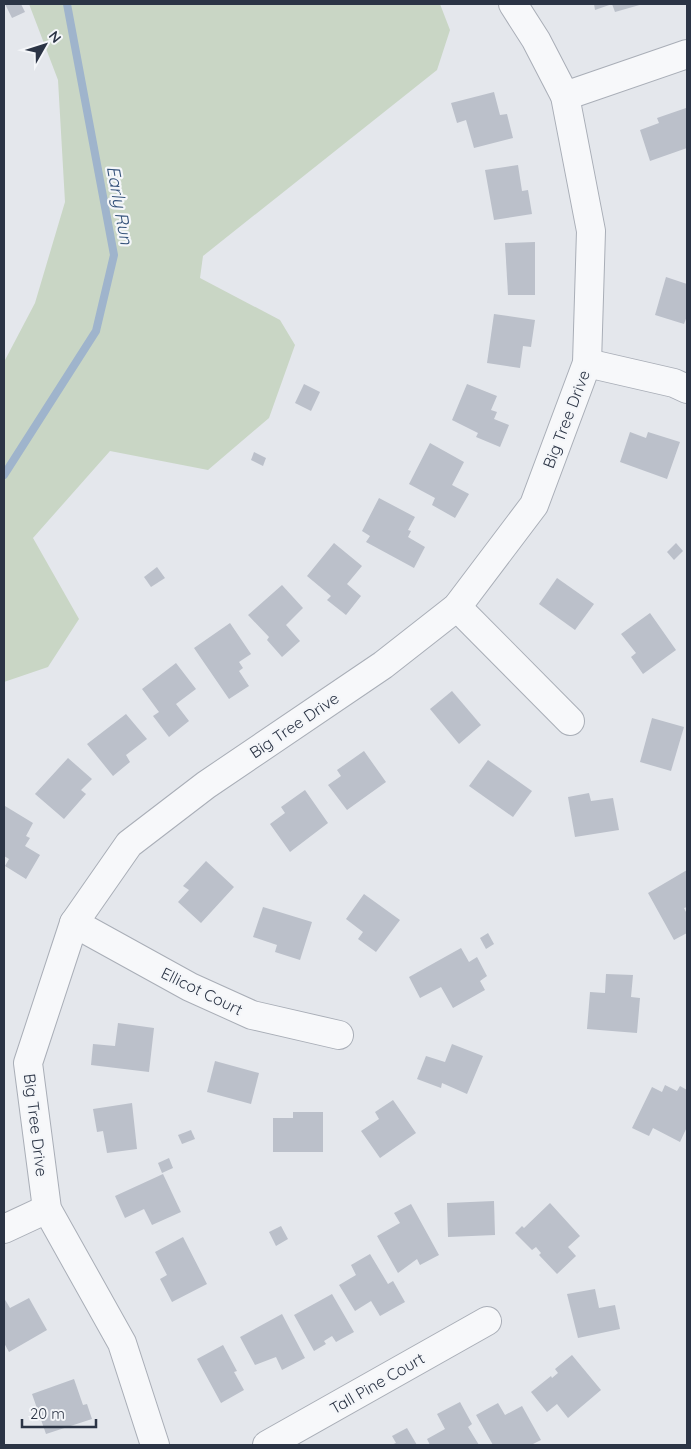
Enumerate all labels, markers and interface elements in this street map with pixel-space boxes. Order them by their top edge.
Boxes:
north arrow [20,20,70,70]
text: N [45,27,65,46]
water label: Early Run [102,164,138,247]
street label: Big Tree Drive [538,367,594,471]
street label: Big Tree Drive [245,688,343,762]
street label: Ellicot Court [158,963,246,1019]
street label: Big Tree Drive [20,1072,52,1178]
street label: Tall Pine Court [326,1348,428,1418]
scale bar [22,1396,96,1428]
text: 20 m [30,1404,65,1423]

